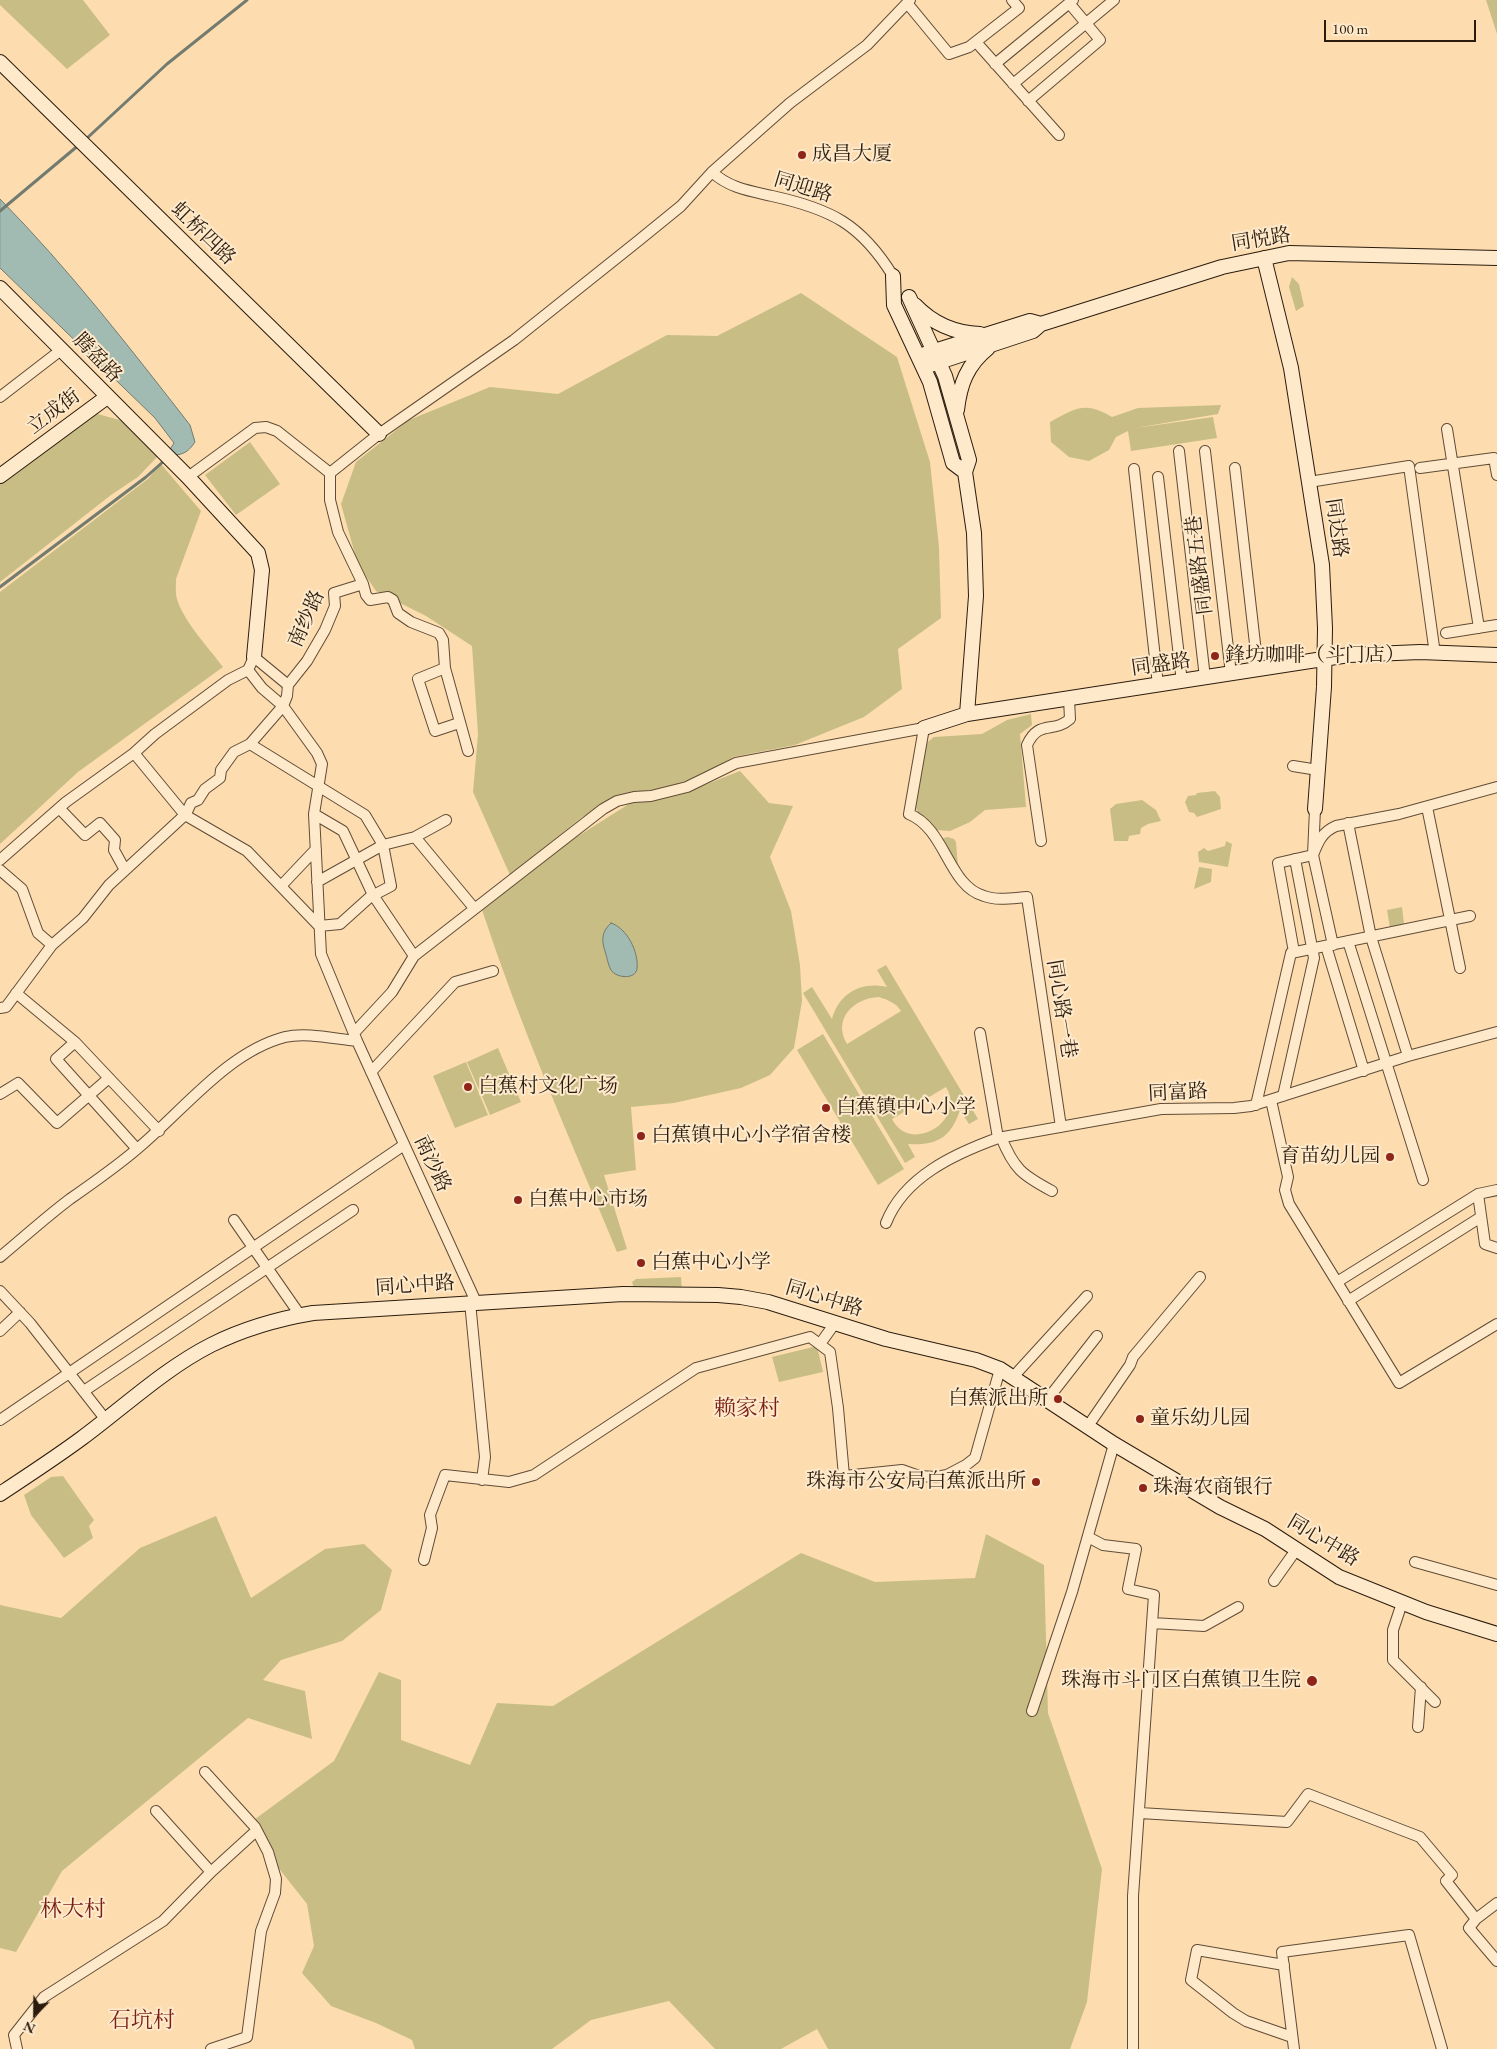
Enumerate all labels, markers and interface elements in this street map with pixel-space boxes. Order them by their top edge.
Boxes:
scale bar [1327,10,1480,42]
text: 100 m [1332,19,1368,38]
place label: 成昌大厦 [812,143,892,167]
marker: 成昌大厦 [796,149,808,161]
street label: 同迎路 [771,168,835,208]
street label: 虹桥四路 [166,198,240,270]
street label: 同悦路 [1229,223,1293,257]
street label: 腾盈路 [68,328,126,388]
street label: 立成街 [23,384,85,440]
street label: 同达路 [1320,497,1352,559]
street label: 同盛路五巷 [1182,514,1218,616]
street label: 南纱路 [284,587,330,651]
place label: 鋒坊咖啡（斗门店） [1225,644,1405,668]
street label: 同盛路 [1130,649,1192,681]
marker: 鋒坊咖啡（斗门店） [1209,650,1221,662]
street label: 同心路一巷 [1041,958,1081,1060]
place label: 白蕉村文化广场 [478,1075,618,1099]
street label: 同富路 [1147,1079,1209,1107]
marker: 白蕉村文化广场 [462,1081,474,1093]
place label: 白蕉镇中心小学 [836,1096,976,1120]
marker: 白蕉镇中心小学 [820,1102,832,1114]
place label: 白蕉镇中心小学宿舍楼 [651,1124,851,1148]
marker: 白蕉镇中心小学宿舍楼 [635,1130,647,1142]
street label: 南沙路 [408,1132,456,1196]
place label: 育苗幼儿园 [1280,1145,1380,1169]
marker: 育苗幼儿园 [1384,1151,1396,1163]
place label: 白蕉中心市场 [528,1188,648,1212]
marker: 白蕉中心市场 [512,1194,524,1206]
place label: 白蕉中心小学 [651,1251,771,1275]
marker: 白蕉中心小学 [635,1257,647,1269]
street label: 同心中路 [374,1271,456,1301]
street label: 同心中路 [782,1276,866,1322]
place label: 白蕉派出所 [948,1387,1048,1411]
marker: 白蕉派出所 [1052,1393,1064,1405]
district label: 赖家村 [714,1396,780,1422]
place label: 童乐幼儿园 [1150,1407,1250,1431]
marker: 童乐幼儿园 [1134,1413,1146,1425]
place label: 珠海市公安局白蕉派出所 [806,1470,1026,1494]
marker: 珠海市公安局白蕉派出所 [1030,1476,1042,1488]
place label: 珠海农商银行 [1153,1476,1273,1500]
marker: 珠海农商银行 [1137,1482,1149,1494]
street label: 同心中路 [1283,1510,1363,1572]
place label: 珠海市斗门区白蕉镇卫生院 [1061,1669,1301,1693]
marker: 珠海市斗门区白蕉镇卫生院 [1305,1674,1319,1688]
district label: 林大村 [40,1897,106,1923]
north arrow [10,1989,60,2039]
district label: 石坑村 [109,2008,175,2034]
text: N [20,2017,38,2038]

